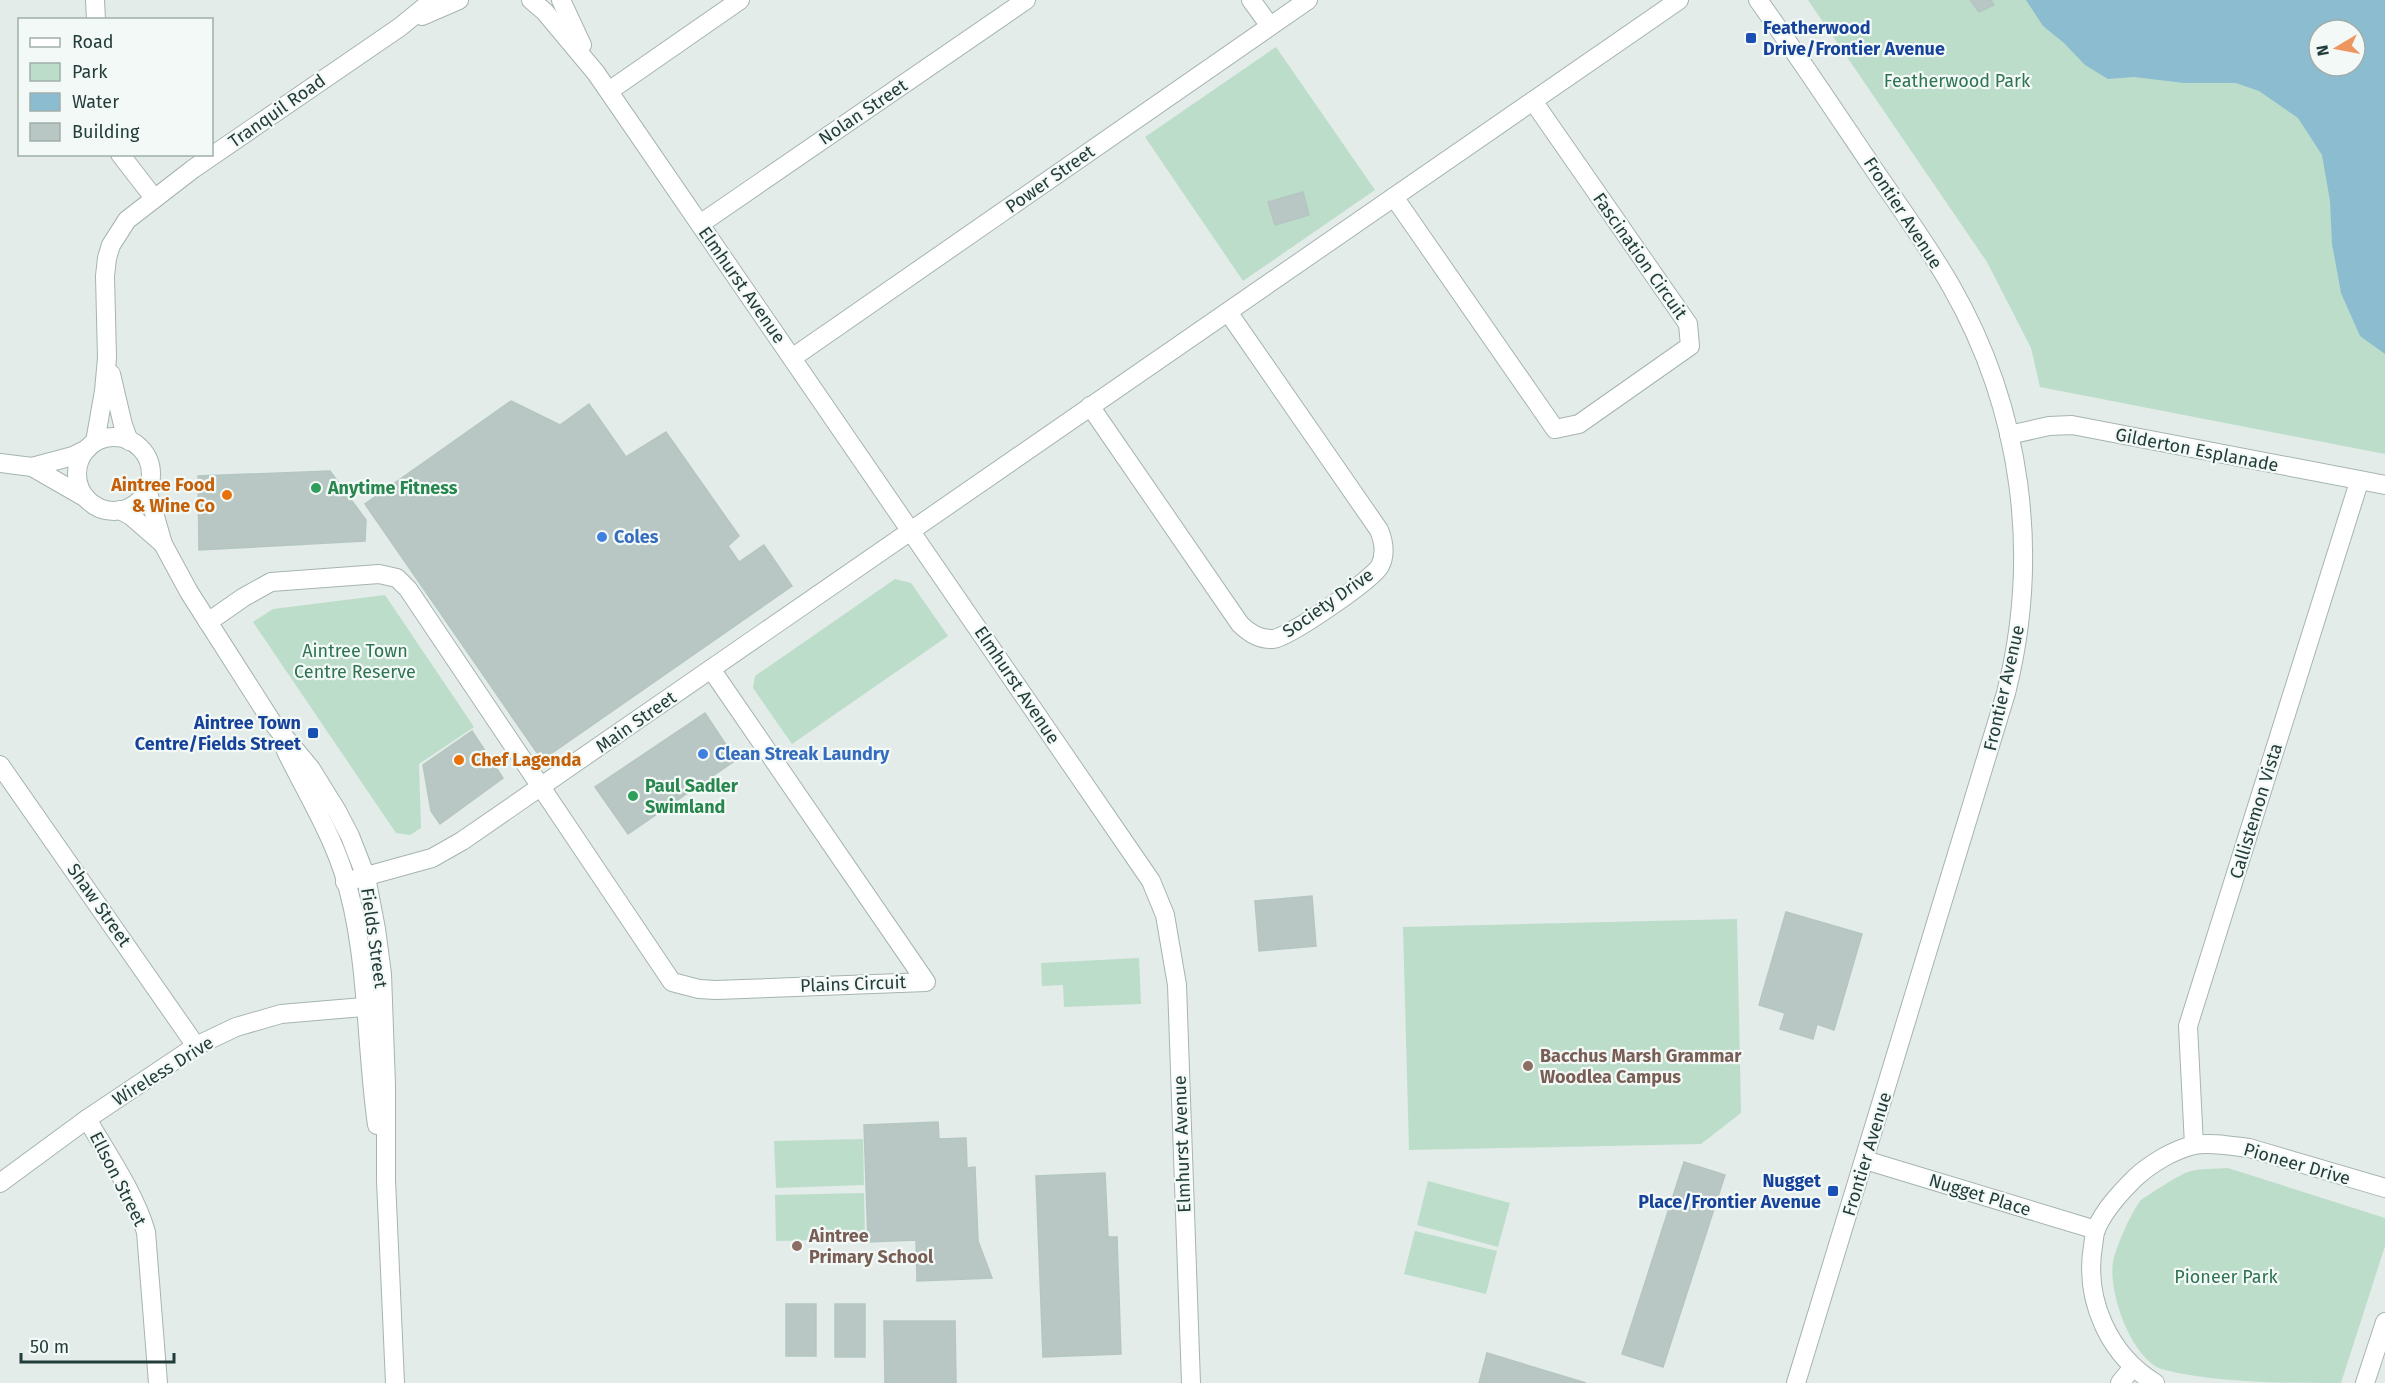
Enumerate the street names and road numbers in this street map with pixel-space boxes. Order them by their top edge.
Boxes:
street label: Tranquil Road [224,69,330,153]
street label: Nolan Street [815,74,912,150]
street label: Power Street [1001,140,1099,218]
street label: Frontier Avenue [1859,153,1947,273]
street label: Fascination Circuit [1588,189,1692,324]
street label: Elmhurst Avenue [694,222,790,348]
street label: Gilderton Esplanade [2114,423,2280,477]
street label: Society Drive [1278,564,1378,642]
street label: Elmhurst Avenue [969,622,1065,748]
street label: Frontier Avenue [1979,623,2029,753]
street label: Main Street [592,686,681,758]
street label: Callistemon Vista [2225,741,2287,881]
street label: Shaw Street [62,859,136,951]
street label: Fields Street [356,886,392,990]
street label: Plains Circuit [800,971,907,997]
street label: Wireless Drive [109,1031,217,1111]
street label: Elmhurst Avenue [1169,1075,1195,1213]
street label: Frontier Avenue [1838,1089,1896,1219]
street label: Ellson Street [85,1128,151,1230]
street label: Pioneer Drive [2241,1138,2353,1190]
street label: Nugget Place [1926,1169,2034,1221]

